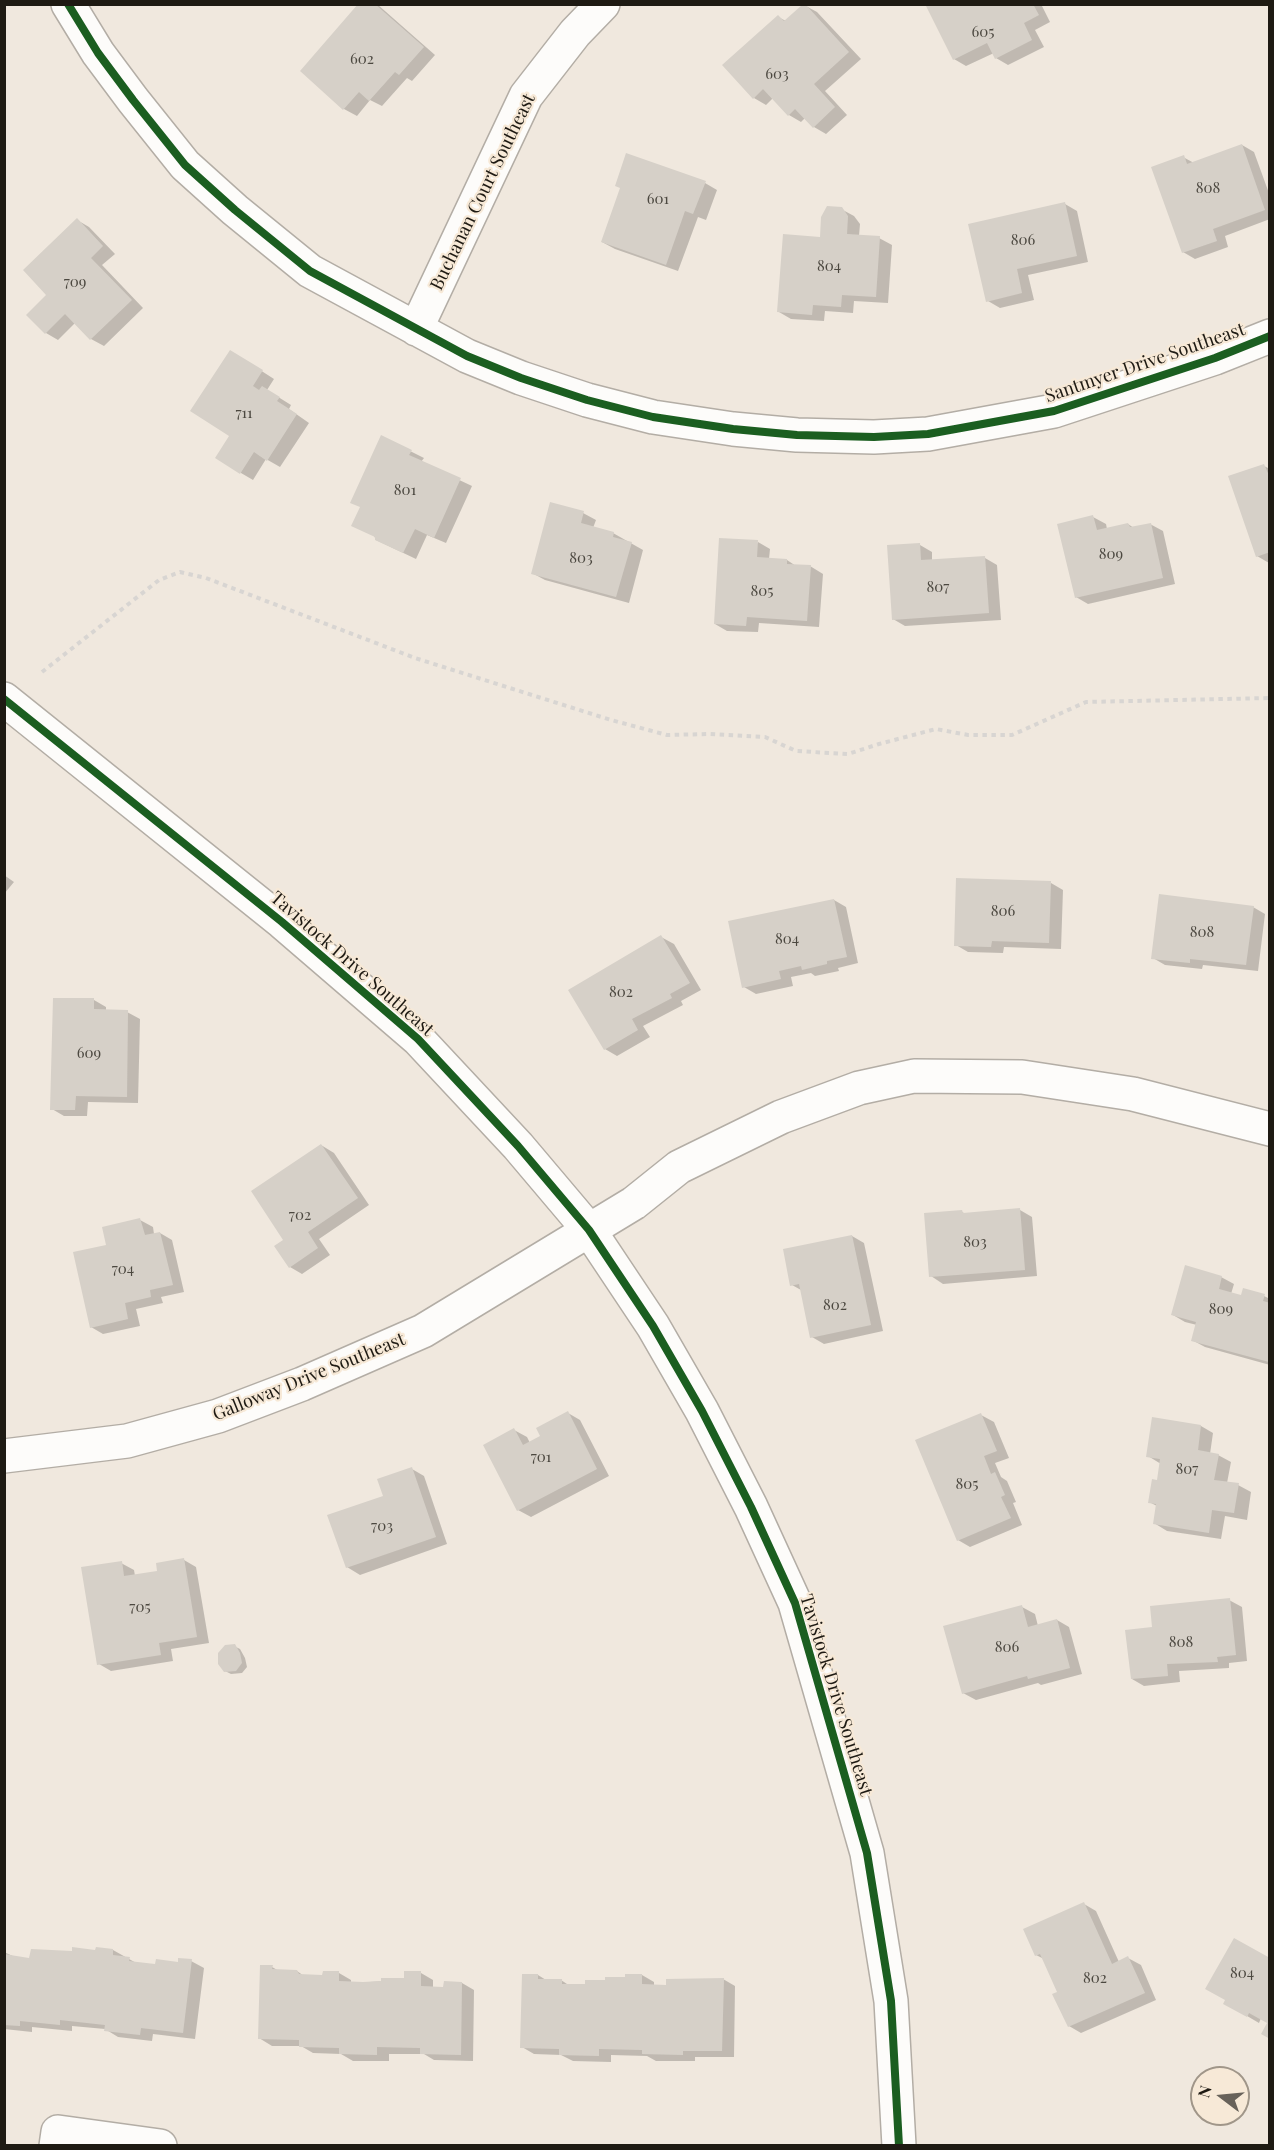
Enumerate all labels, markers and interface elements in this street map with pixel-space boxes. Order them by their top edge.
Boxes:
house number: 605 [972,23,994,41]
house number: 602 [350,50,374,68]
house number: 603 [765,65,789,83]
street label: Buchanan Court Southeast [426,90,540,294]
house number: 808 [1196,179,1220,197]
house number: 601 [647,190,669,208]
house number: 806 [1011,231,1035,249]
house number: 804 [817,257,841,275]
house number: 709 [64,273,86,291]
street label: Santmyer Drive Southeast [1042,319,1248,407]
house number: 711 [235,404,253,422]
house number: 801 [394,481,416,499]
house number: 809 [1099,545,1123,563]
house number: 803 [569,549,593,567]
house number: 807 [927,578,949,596]
house number: 805 [750,582,774,600]
street label: Tavistock Drive Southeast [266,887,438,1041]
house number: 806 [991,902,1015,920]
house number: 808 [1190,923,1214,941]
house number: 804 [775,930,799,948]
house number: 802 [609,983,633,1001]
house number: 609 [77,1044,101,1062]
house number: 702 [289,1206,311,1224]
house number: 803 [963,1233,987,1251]
house number: 704 [112,1260,134,1278]
house number: 802 [823,1296,847,1314]
house number: 809 [1209,1300,1233,1318]
street label: Galloway Drive Southeast [210,1328,408,1426]
house number: 701 [531,1448,551,1466]
house number: 807 [1176,1460,1198,1478]
house number: 805 [955,1475,979,1493]
house number: 703 [371,1517,393,1535]
street label: Tavistock Drive Southeast [795,1592,877,1798]
house number: 705 [129,1598,151,1616]
house number: 808 [1169,1633,1193,1651]
house number: 806 [995,1638,1019,1656]
house number: 804 [1230,1964,1254,1982]
house number: 802 [1083,1969,1107,1987]
north arrow [1190,2066,1250,2126]
text: N [1192,2083,1216,2100]

